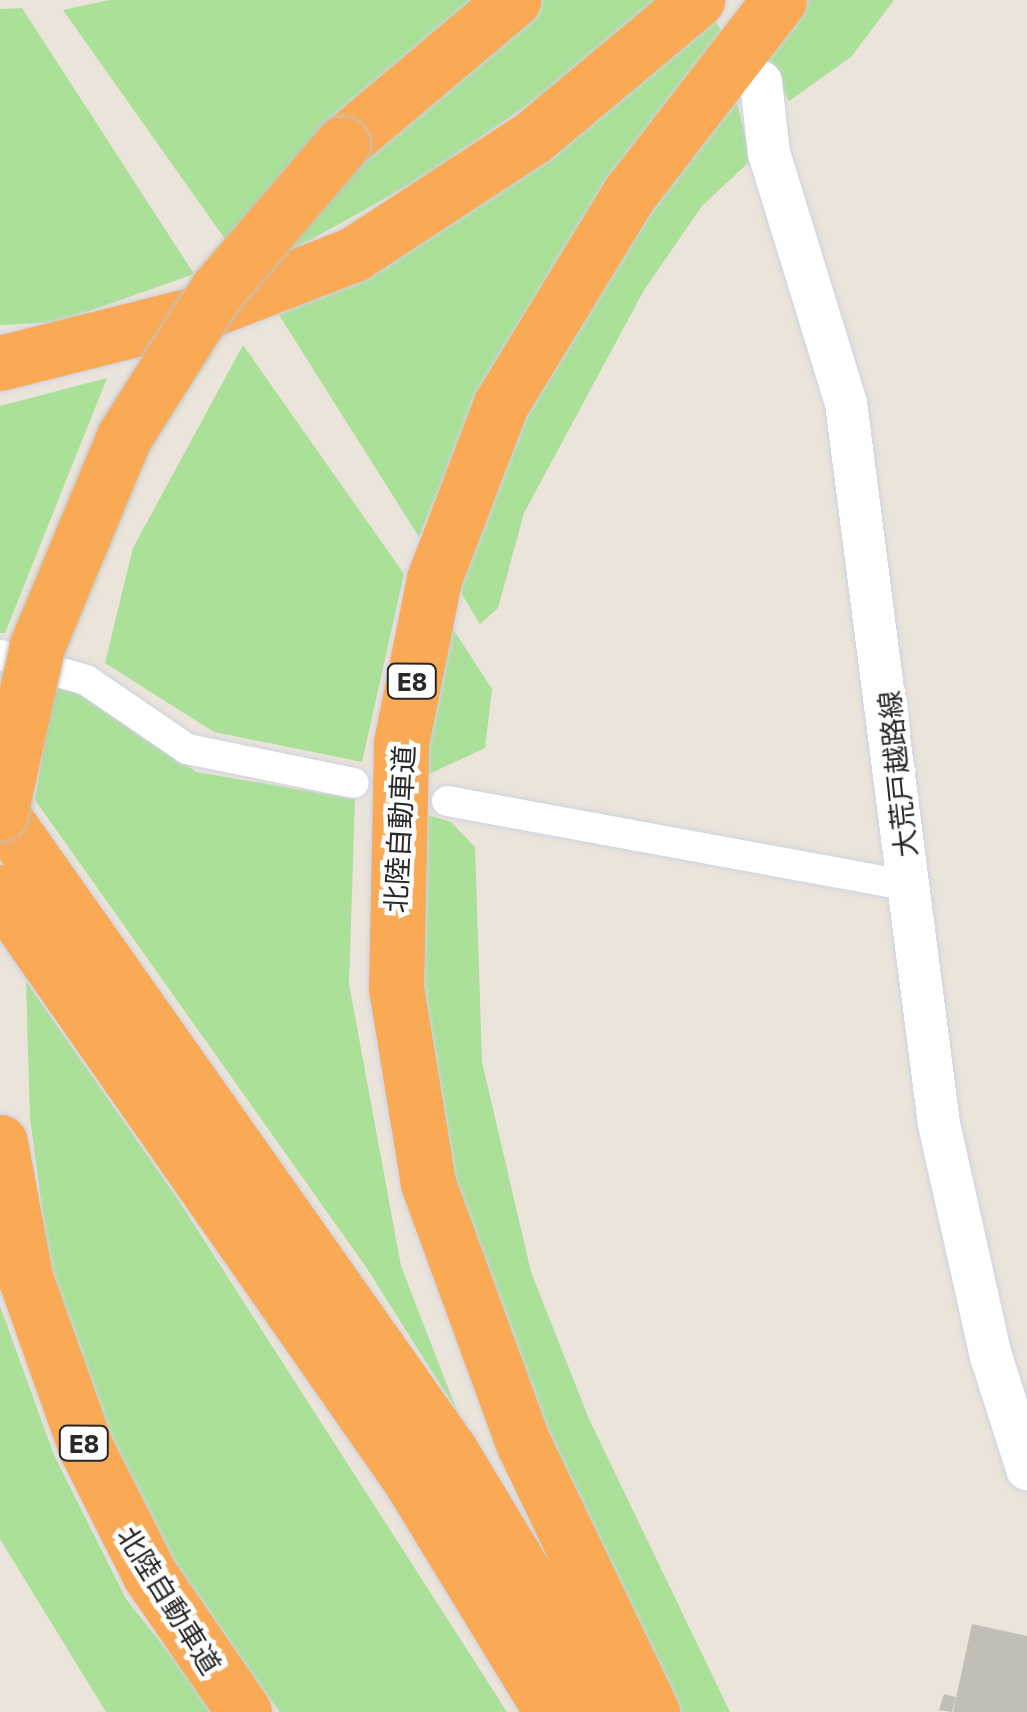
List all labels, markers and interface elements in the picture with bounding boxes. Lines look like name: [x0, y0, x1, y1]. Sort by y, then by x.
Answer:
road number: E8: [384, 661, 440, 701]
street label: 大荒戸越路線: [872, 689, 922, 859]
street label: 北陸自動車道: [378, 744, 420, 914]
road number: E8: [56, 1423, 112, 1463]
street label: 北陸自動車道: [111, 1520, 229, 1680]

